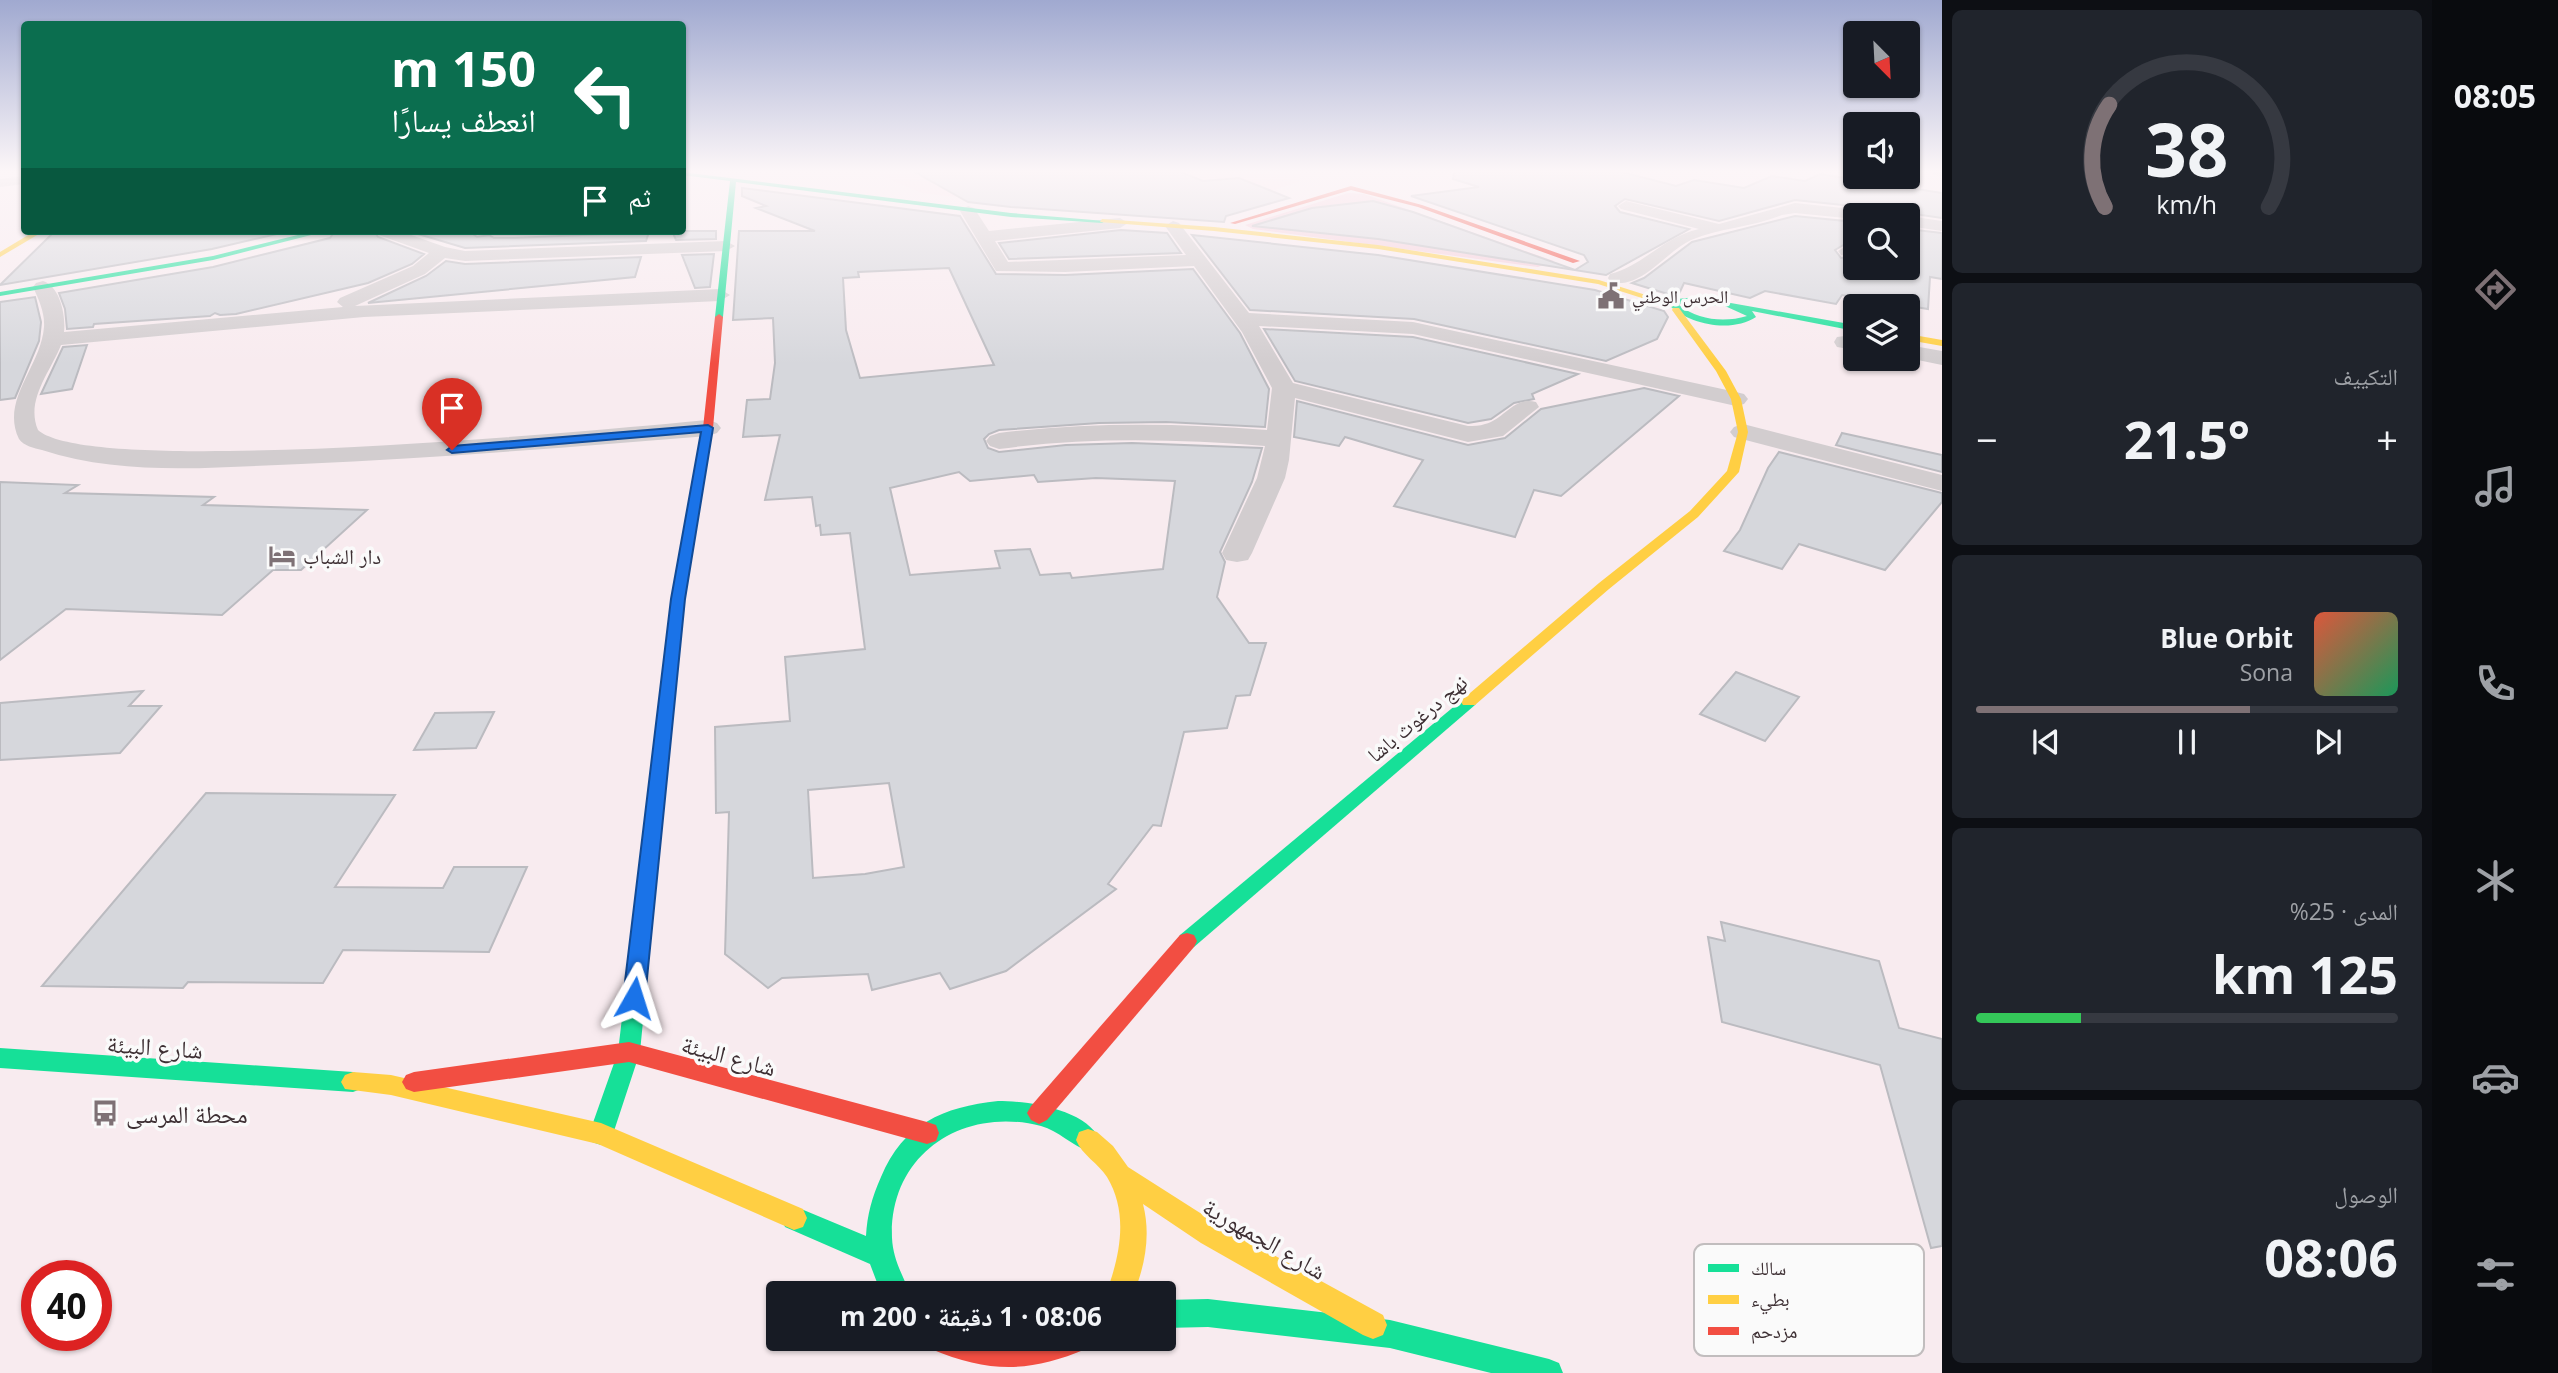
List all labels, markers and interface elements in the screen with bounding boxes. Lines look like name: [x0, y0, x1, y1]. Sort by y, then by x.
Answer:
north arrow: [1843, 21, 1920, 98]
map controls: [1843, 21, 1920, 371]
text: 150 m: [391, 35, 536, 101]
icon: left: [560, 49, 651, 140]
text: 08:05: [2454, 74, 2536, 117]
text: انعطف يسارًا: [391, 98, 536, 141]
text: 38: [2145, 100, 2229, 199]
button: sound: [1843, 112, 1920, 189]
text: ثم: [628, 179, 651, 215]
icon: arrive: [576, 182, 614, 220]
text: km/h: [2157, 187, 2217, 221]
button: search: [1843, 203, 1920, 280]
icon: directions: [2471, 265, 2520, 314]
public building icon: الحرس الوطني: [1596, 281, 1626, 311]
place label: الحرس الوطني: [1632, 284, 1728, 312]
button: layers: [1843, 294, 1920, 371]
text: التكييف: [2333, 360, 2398, 392]
pin: [422, 378, 482, 450]
icon: arrive: [433, 389, 471, 427]
text: 21.5°: [2124, 403, 2250, 474]
text: −: [1976, 413, 1998, 465]
text: +: [2376, 413, 2398, 465]
icon: music: [2471, 462, 2520, 511]
hotel icon: دار الشباب: [267, 541, 297, 571]
place label: دار الشباب: [303, 542, 381, 570]
text: Blue Orbit: [2160, 620, 2293, 656]
text: Sona: [2240, 656, 2293, 688]
icon: phone: [2471, 659, 2520, 708]
street label: نهج درغوث باشا: [1361, 668, 1473, 768]
icon: previous: [2027, 723, 2065, 761]
icon: pause: [2168, 723, 2206, 761]
icon: next: [2309, 723, 2347, 761]
icon: climate: [2471, 856, 2520, 905]
text: المدى · 25%: [2290, 895, 2398, 927]
text: 125 km: [2212, 938, 2398, 1009]
position arrow: [597, 961, 671, 1035]
street label: شارع البيئة: [106, 1026, 204, 1066]
street label: شارع البيئة: [678, 1027, 780, 1083]
icon: car: [2471, 1053, 2520, 1102]
place label: محطة المرسى: [126, 1097, 248, 1130]
bus stop icon: محطة المرسى: [90, 1098, 120, 1128]
text: الوصول: [2334, 1178, 2398, 1210]
street label: شارع الجمهورية: [1197, 1189, 1333, 1287]
text: 08:06: [2264, 1221, 2398, 1292]
legend: [1694, 1244, 1924, 1356]
icon: filters: [2471, 1250, 2520, 1299]
text: سالك: [1751, 1255, 1786, 1281]
speed limit sign: 40: [21, 1260, 112, 1351]
text: بطيء: [1751, 1286, 1790, 1315]
text: 08:06 · 1 دقيقة · 200 m: [840, 1298, 1102, 1334]
text: مزدحم: [1751, 1318, 1797, 1344]

